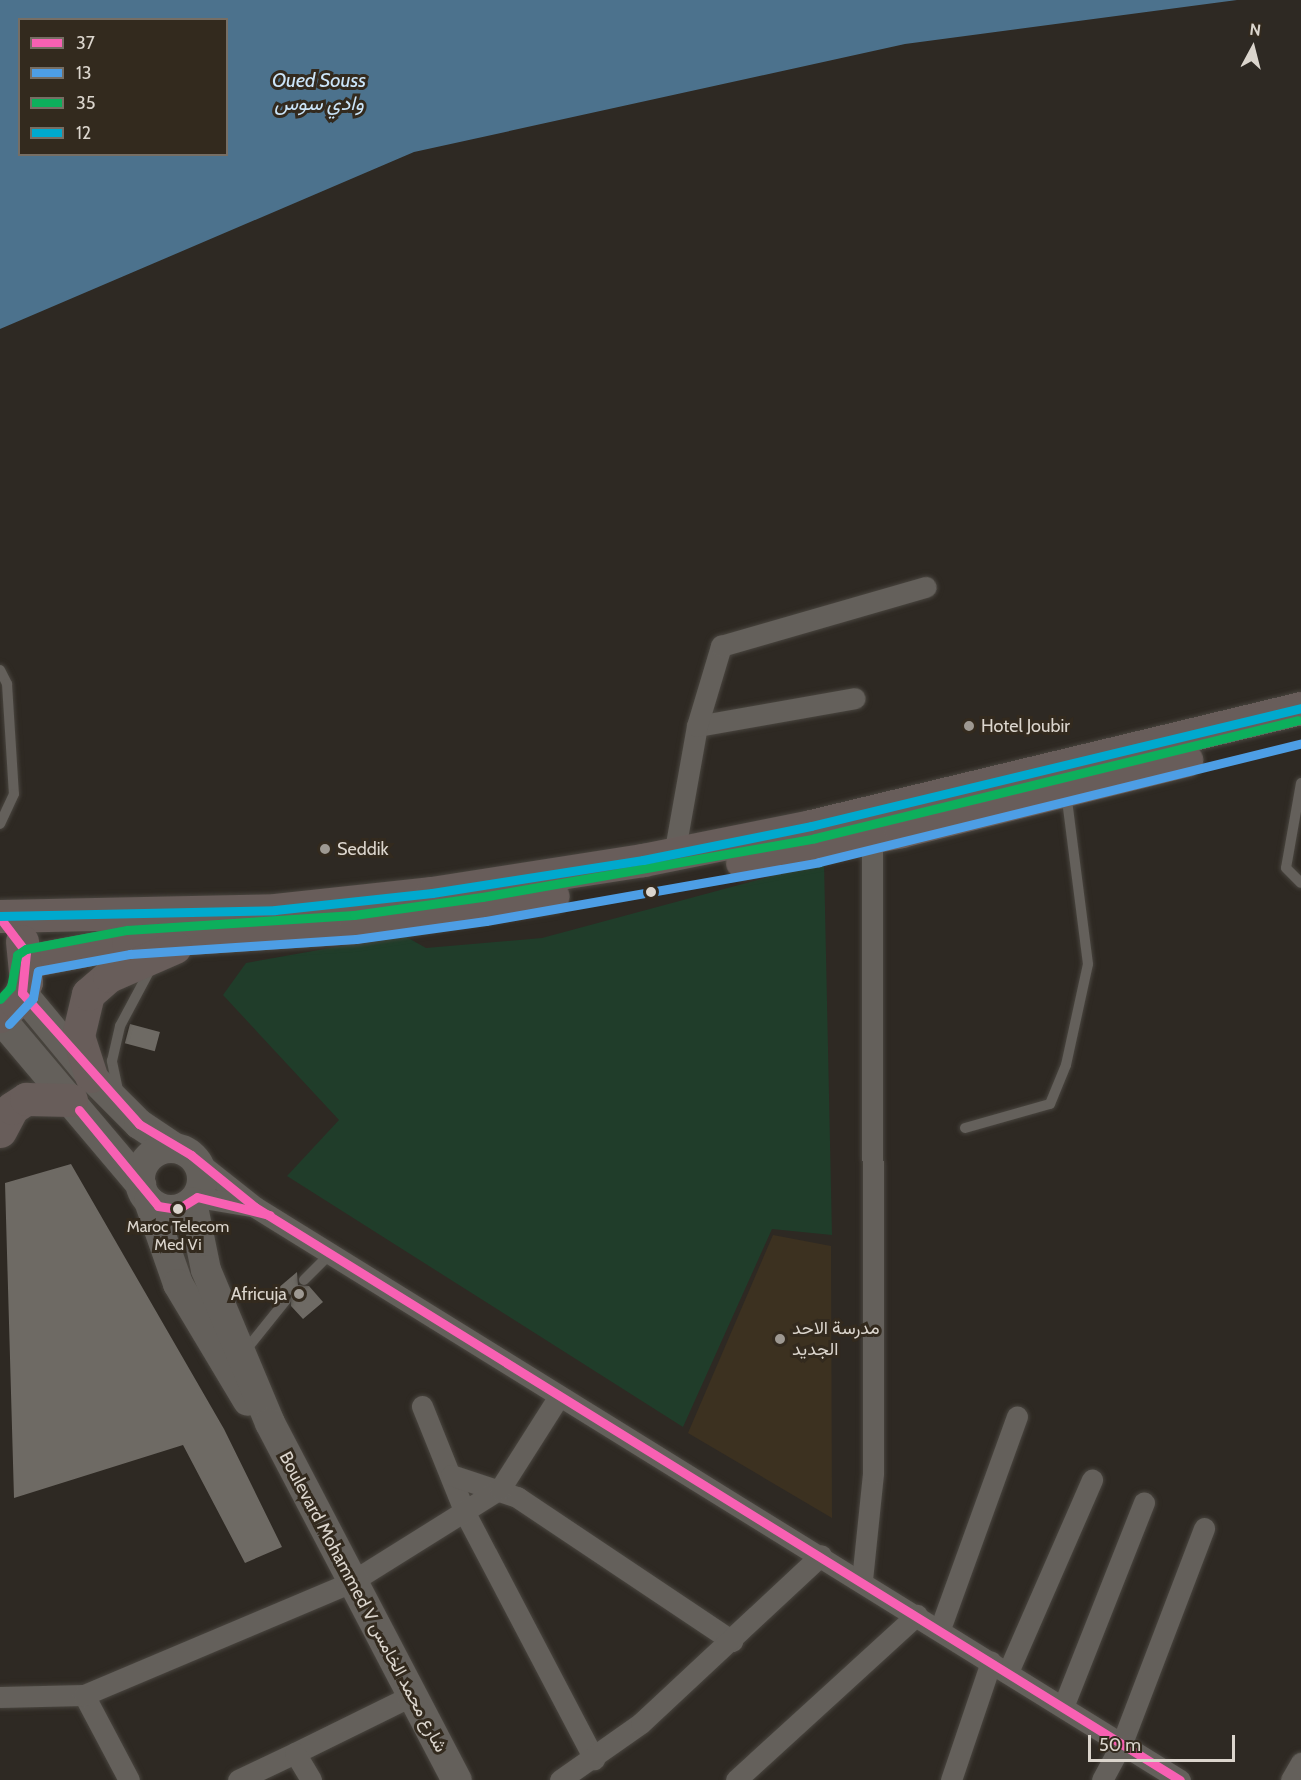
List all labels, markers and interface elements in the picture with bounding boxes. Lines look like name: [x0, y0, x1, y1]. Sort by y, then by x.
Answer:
legend: [18, 18, 228, 156]
north arrow: [1223, 18, 1283, 78]
text: N: [1248, 20, 1262, 40]
text: 37: [76, 32, 95, 54]
text: 13: [76, 62, 92, 84]
water label: Oued Souss وادي سوس: [272, 69, 366, 116]
text: 35: [76, 92, 95, 114]
text: 12: [76, 122, 91, 144]
place label: Hotel Joubir: [981, 715, 1070, 737]
marker: Hotel Joubir: [962, 719, 976, 733]
place label: Seddik: [337, 838, 389, 860]
marker: Seddik: [318, 842, 332, 856]
unlabelled marker: [645, 886, 657, 898]
marker: Maroc Telecom Med Vi: [172, 1203, 184, 1215]
place label: Maroc Telecom Med Vi: [127, 1217, 229, 1255]
place label: Africuja: [231, 1283, 287, 1305]
marker: Africuja: [292, 1287, 306, 1301]
place label: مدرسة الاحد الجديد: [792, 1318, 880, 1360]
marker: مدرسة الاحد الجديد: [773, 1332, 787, 1346]
street label: Boulevard Mohammed V شارع محمد الخامس: [274, 1448, 452, 1756]
scale bar: [1091, 1723, 1238, 1761]
text: 50 m: [1099, 1734, 1141, 1756]

